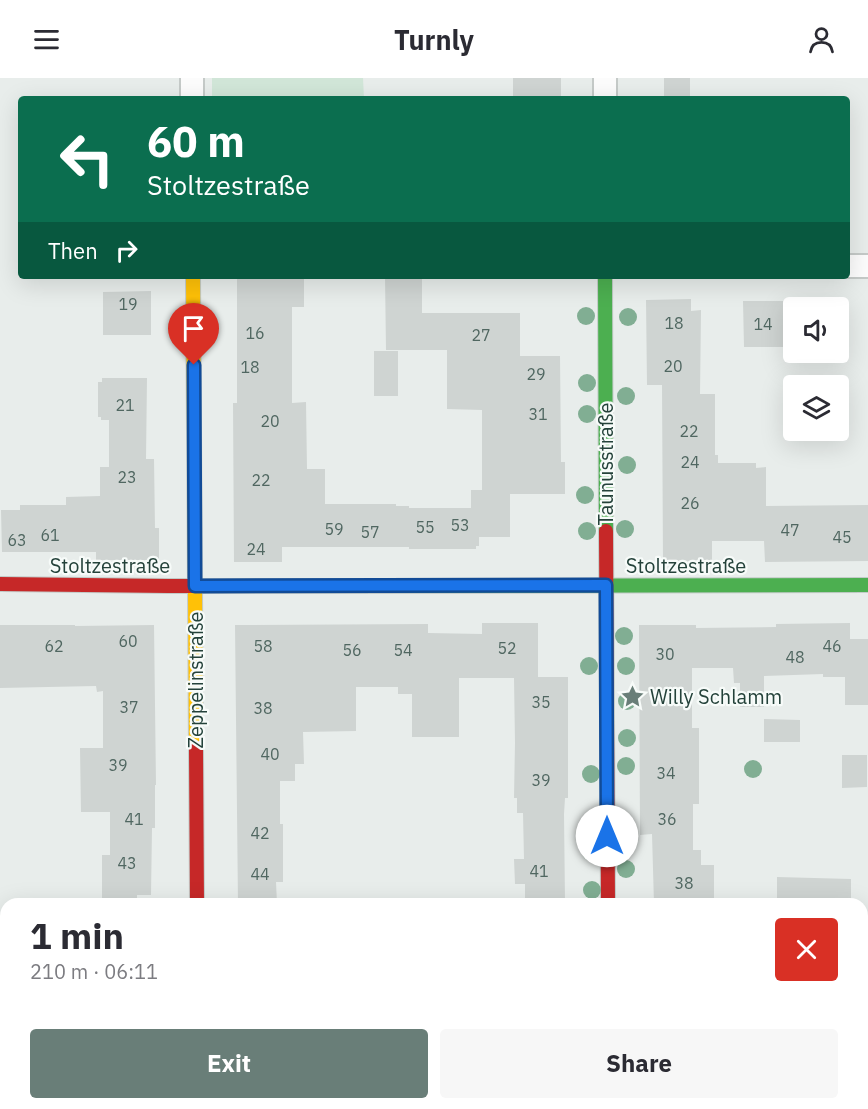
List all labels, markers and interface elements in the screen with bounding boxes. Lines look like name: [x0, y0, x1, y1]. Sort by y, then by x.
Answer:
text: Turnly: [394, 22, 474, 57]
icon: menu: [30, 23, 63, 56]
icon: person: [805, 23, 838, 56]
text: 60 m: [147, 114, 245, 169]
icon: left: [48, 120, 126, 198]
text: Stoltzestraße: [147, 167, 310, 202]
icon: right: [110, 234, 143, 267]
text: Then: [48, 236, 98, 265]
house number: 19: [118, 294, 138, 314]
map controls: [783, 297, 849, 441]
button: sound: [783, 297, 849, 363]
pin: [168, 303, 219, 365]
icon: arrive: [177, 312, 210, 345]
house number: 18: [664, 313, 684, 333]
house number: 14: [753, 314, 773, 334]
house number: 16: [245, 323, 265, 343]
house number: 27: [471, 325, 491, 345]
house number: 20: [663, 356, 683, 376]
house number: 18: [240, 357, 260, 377]
house number: 29: [526, 364, 546, 384]
button: layers: [783, 375, 849, 441]
house number: 21: [115, 395, 135, 415]
street label: Taunusstraße: [592, 403, 619, 525]
house number: 31: [528, 404, 548, 424]
house number: 20: [260, 411, 280, 431]
house number: 22: [679, 421, 699, 441]
house number: 24: [680, 452, 700, 472]
house number: 23: [117, 467, 137, 487]
house number: 22: [251, 470, 271, 490]
house number: 26: [680, 493, 700, 513]
house number: 53: [450, 515, 470, 535]
house number: 55: [415, 517, 435, 537]
house number: 59: [324, 519, 344, 539]
house number: 47: [780, 520, 800, 540]
house number: 57: [360, 522, 380, 542]
house number: 61: [40, 525, 60, 545]
house number: 45: [832, 527, 852, 547]
house number: 63: [7, 530, 27, 550]
house number: 24: [246, 539, 266, 559]
street label: Stoltzestraße: [50, 552, 170, 579]
street label: Stoltzestraße: [626, 552, 746, 579]
street label: Zeppelinstraße: [182, 612, 209, 748]
house number: 60: [118, 631, 138, 651]
house number: 62: [44, 636, 64, 656]
house number: 58: [253, 636, 273, 656]
house number: 46: [822, 636, 842, 656]
house number: 52: [497, 638, 517, 658]
house number: 56: [342, 640, 362, 660]
house number: 54: [393, 640, 413, 660]
house number: 30: [655, 644, 675, 664]
house number: 48: [785, 647, 805, 667]
place label: Willy Schlamm: [650, 683, 782, 710]
place icon: Willy Schlamm: [619, 684, 645, 710]
house number: 35: [531, 692, 551, 712]
house number: 37: [119, 697, 139, 717]
house number: 38: [253, 698, 273, 718]
house number: 40: [260, 744, 280, 764]
house number: 39: [108, 755, 128, 775]
house number: 34: [656, 763, 676, 783]
house number: 39: [531, 770, 551, 790]
position arrow: [575, 804, 639, 868]
house number: 41: [124, 809, 144, 829]
house number: 36: [657, 809, 677, 829]
house number: 42: [250, 823, 270, 843]
house number: 43: [117, 853, 137, 873]
house number: 41: [529, 861, 549, 881]
house number: 44: [250, 864, 270, 884]
house number: 38: [674, 873, 694, 893]
text: 1 min: [30, 912, 124, 959]
button: close: [775, 918, 838, 981]
text: 210 m · 06:11: [30, 958, 158, 985]
button: Exit: [30, 1029, 428, 1098]
button: Share: [440, 1029, 838, 1098]

